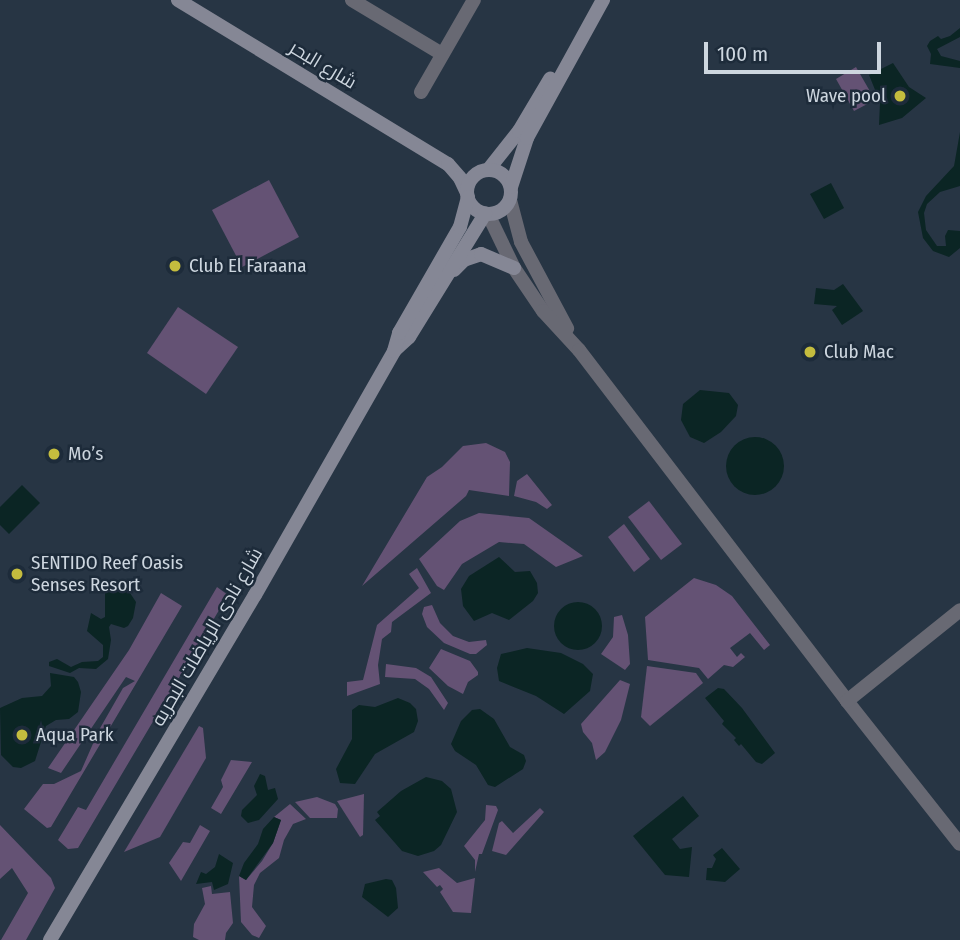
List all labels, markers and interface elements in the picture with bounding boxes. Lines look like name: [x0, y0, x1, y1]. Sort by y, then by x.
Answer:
scale bar: [708, 28, 885, 72]
street label: شارع البحر: [285, 36, 361, 94]
text: 100 m: [717, 41, 768, 67]
place label: Wave pool: [806, 85, 886, 107]
marker: Wave pool: [892, 88, 908, 104]
place label: Club El Faraana: [189, 255, 307, 277]
marker: Club El Faraana: [167, 258, 183, 274]
place label: Club Mac: [824, 341, 894, 363]
marker: Club Mac: [802, 344, 818, 360]
place label: Mo’s: [68, 443, 103, 465]
marker: Mo’s: [46, 446, 62, 462]
street label: شارع نادى الرياضات البحريه: [147, 544, 267, 730]
place label: SENTIDO Reef Oasis Senses Resort: [31, 552, 183, 596]
marker: SENTIDO Reef Oasis Senses Resort: [9, 566, 25, 582]
place label: Aqua Park: [36, 724, 114, 746]
marker: Aqua Park: [14, 727, 30, 743]

